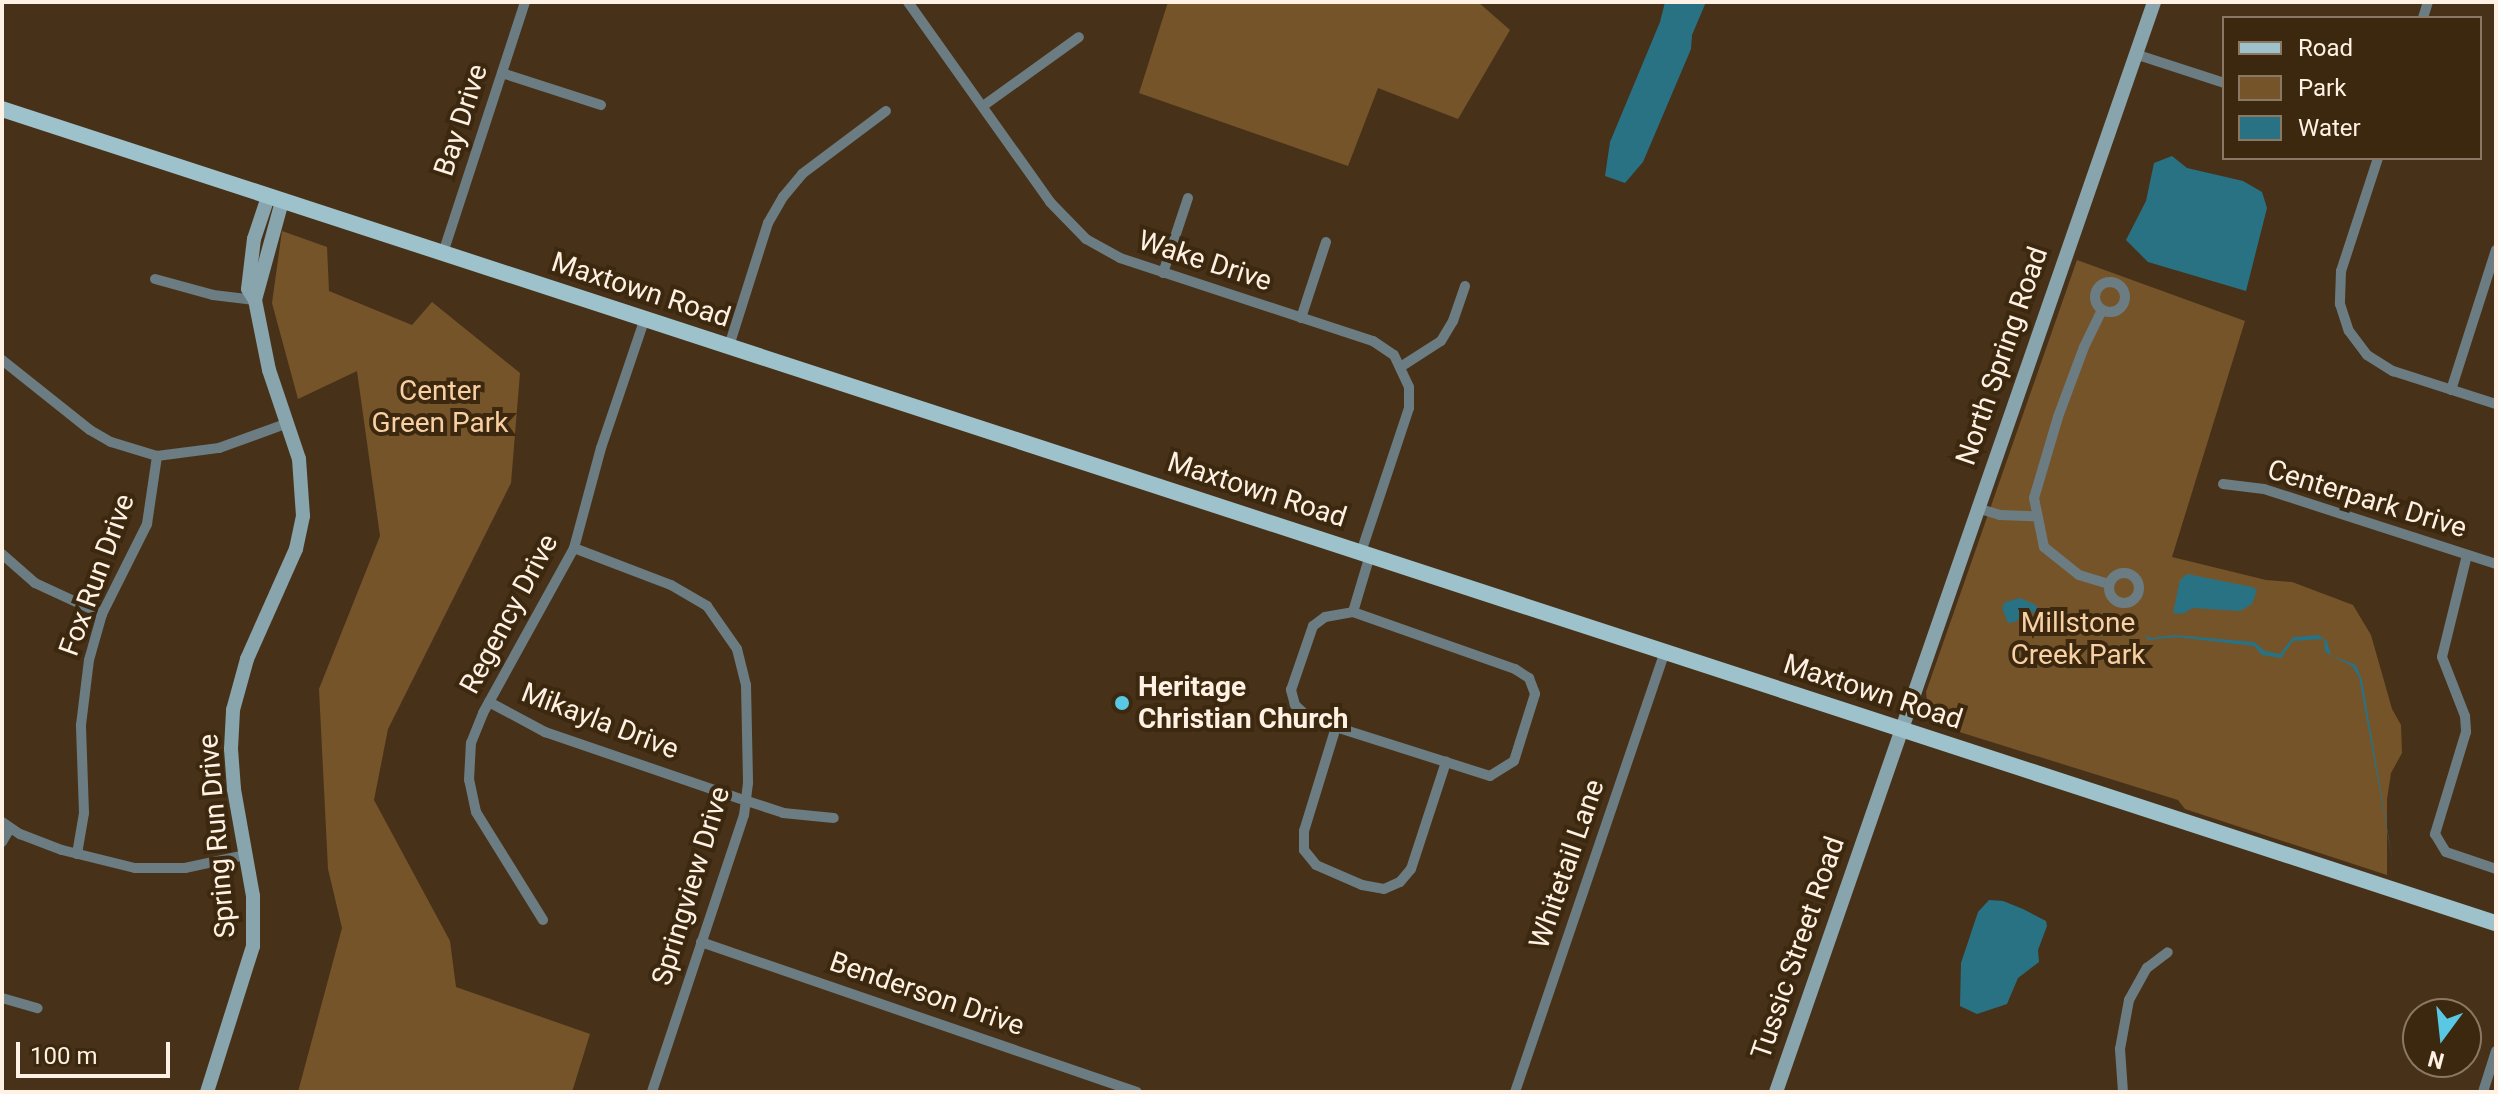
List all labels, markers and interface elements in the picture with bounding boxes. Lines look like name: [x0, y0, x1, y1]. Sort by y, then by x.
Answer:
legend: [2222, 16, 2482, 160]
text: Road: [2298, 34, 2353, 62]
street label: Bay Drive: [427, 60, 495, 180]
text: Park: [2298, 74, 2346, 102]
text: Water: [2298, 114, 2361, 142]
street label: Wake Drive: [1134, 224, 1276, 298]
street label: North Spring Road: [1949, 242, 2055, 470]
street label: Maxtown Road: [547, 245, 735, 335]
park label: Center Green Park: [372, 374, 508, 440]
street label: Maxtown Road: [1163, 445, 1351, 535]
street label: Centerpark Drive: [2263, 453, 2471, 545]
street label: Fox Run Drive: [52, 490, 142, 660]
street label: Regency Drive: [453, 528, 565, 700]
park label: Millstone Creek Park: [2011, 606, 2145, 672]
street label: Maxtown Road: [1779, 647, 1967, 737]
place label: Heritage Christian Church: [1138, 670, 1349, 736]
street label: Mikayla Drive: [517, 676, 683, 766]
marker: Heritage Christian Church: [1113, 694, 1131, 712]
street label: Spring Run Drive: [191, 733, 243, 939]
street label: Whitetail Lane: [1522, 775, 1612, 953]
street label: Springview Drive: [645, 783, 737, 989]
street label: Tussic Street Road: [1744, 832, 1852, 1064]
street label: Benderson Drive: [825, 945, 1029, 1043]
north arrow: [2402, 998, 2482, 1078]
scale bar: [20, 1026, 174, 1076]
text: 100 m: [30, 1042, 97, 1070]
text: N: [2425, 1046, 2447, 1074]

